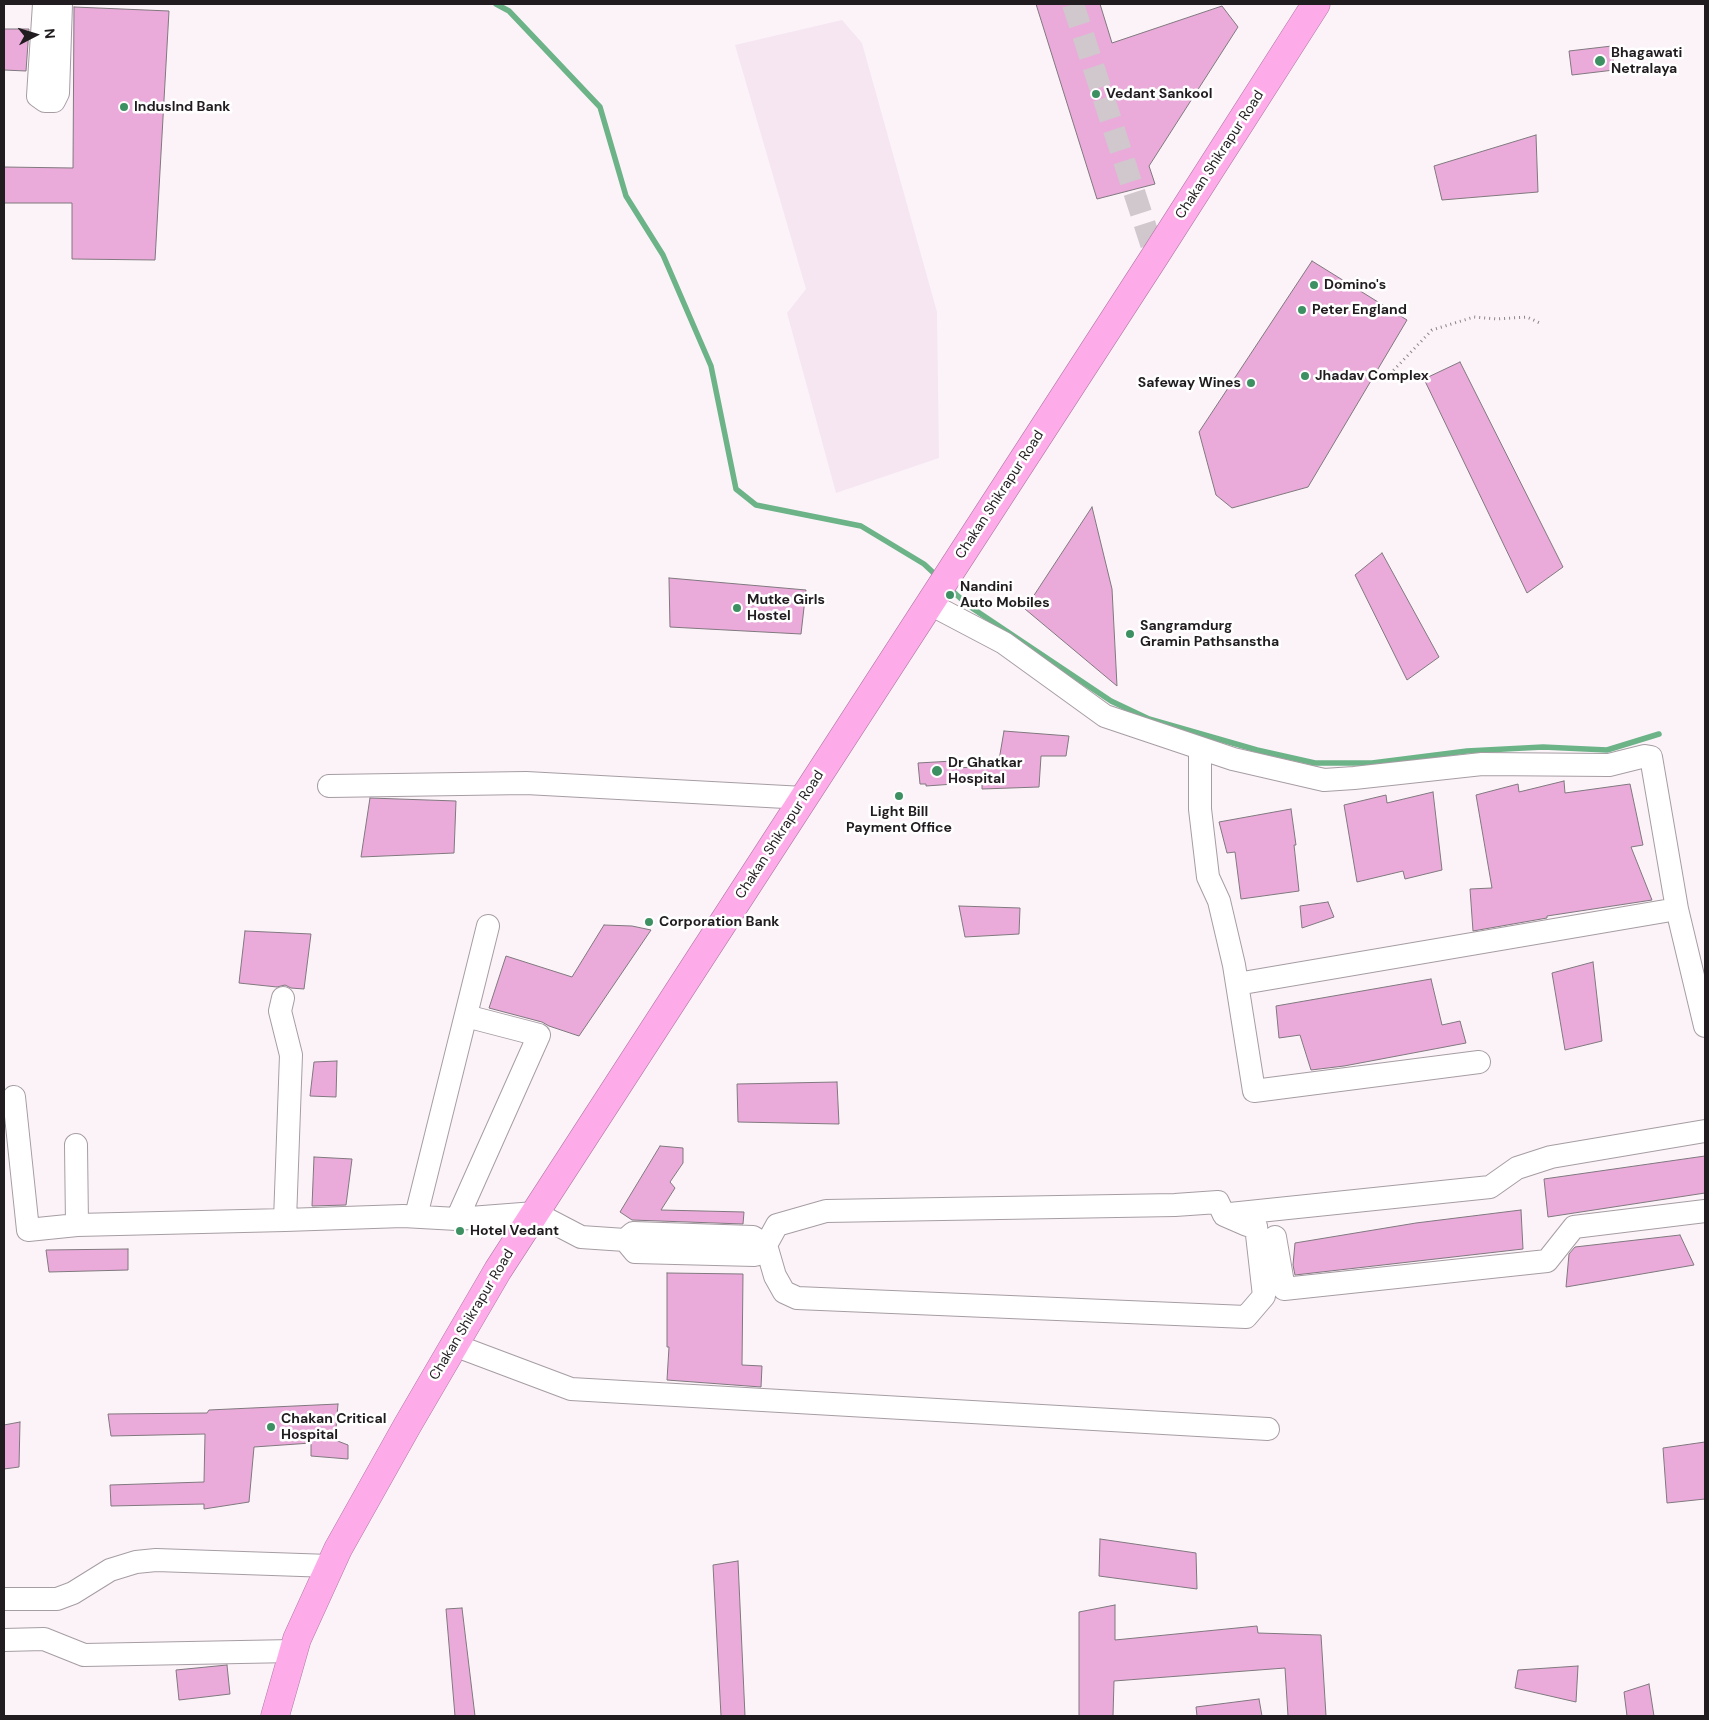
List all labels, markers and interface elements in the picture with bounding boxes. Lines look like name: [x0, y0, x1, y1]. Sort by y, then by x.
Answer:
north arrow: [10, 10, 60, 60]
text: N: [41, 28, 59, 40]
place label: Bhagawati Netralaya: [1611, 45, 1682, 78]
marker: Bhagawati Netralaya: [1593, 54, 1607, 68]
place label: Vedant Sankool: [1106, 86, 1212, 102]
marker: Vedant Sankool: [1090, 88, 1102, 100]
street label: Chakan Shikrapur Road: [1172, 88, 1268, 222]
place label: Induslnd Bank: [134, 99, 230, 115]
marker: Induslnd Bank: [118, 101, 130, 113]
place label: Domino's: [1324, 277, 1386, 293]
marker: Domino's: [1308, 279, 1320, 291]
place label: Peter England: [1312, 302, 1407, 318]
marker: Peter England: [1296, 304, 1308, 316]
place label: Jhadav Complex: [1315, 368, 1429, 384]
marker: Jhadav Complex: [1299, 370, 1311, 382]
place label: Safeway Wines: [1138, 375, 1241, 391]
marker: Safeway Wines: [1245, 377, 1257, 389]
street label: Chakan Shikrapur Road: [952, 428, 1048, 562]
place label: Nandini Auto Mobiles: [960, 579, 1050, 612]
marker: Nandini Auto Mobiles: [944, 589, 956, 601]
place label: Mutke Girls Hostel: [747, 592, 825, 624]
marker: Mutke Girls Hostel: [731, 602, 743, 614]
place label: Sangramdurg Gramin Pathsanstha: [1140, 618, 1279, 650]
marker: Sangramdurg Gramin Pathsanstha: [1124, 628, 1136, 640]
place label: Dr Ghatkar Hospital: [948, 755, 1022, 788]
marker: Dr Ghatkar Hospital: [930, 764, 944, 778]
street label: Chakan Shikrapur Road: [732, 768, 828, 902]
marker: Light Bill Payment Office: [893, 790, 905, 802]
place label: Light Bill Payment Office: [846, 804, 952, 836]
place label: Corporation Bank: [659, 914, 779, 930]
marker: Corporation Bank: [643, 916, 655, 928]
place label: Hotel Vedant: [470, 1223, 559, 1239]
marker: Hotel Vedant: [454, 1225, 466, 1237]
street label: Chakan Shikrapur Road: [426, 1246, 518, 1384]
place label: Chakan Critical Hospital: [281, 1411, 386, 1444]
marker: Chakan Critical Hospital: [265, 1421, 277, 1433]

